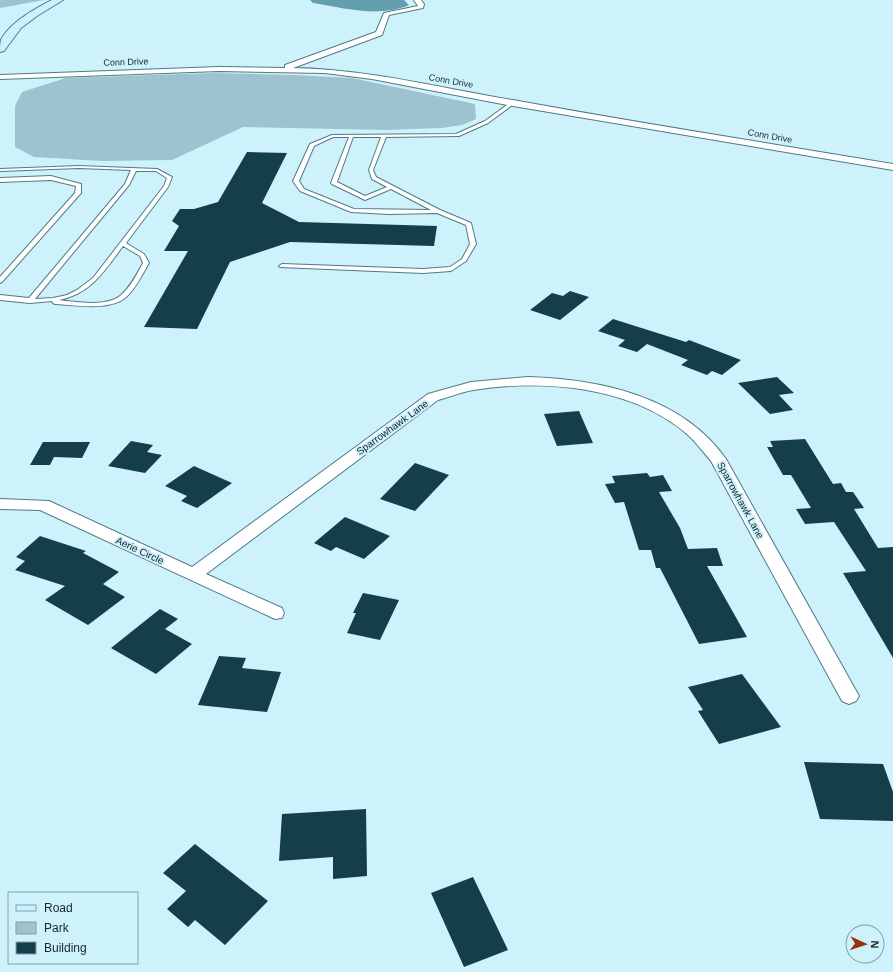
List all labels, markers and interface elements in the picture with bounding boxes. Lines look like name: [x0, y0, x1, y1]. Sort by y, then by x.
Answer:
street label: Conn Drive: [103, 56, 149, 68]
street label: Conn Drive: [428, 72, 474, 90]
street label: Conn Drive: [747, 127, 793, 145]
street label: Sparrowhawk Lane: [354, 398, 431, 457]
street label: Sparrowhawk Lane: [715, 460, 766, 541]
street label: Aerie Circle: [114, 535, 166, 567]
legend: [8, 892, 138, 964]
text: Road: [44, 901, 73, 915]
text: Park: [44, 921, 70, 935]
north arrow: [845, 924, 885, 964]
text: N: [869, 940, 881, 949]
text: Building: [44, 941, 87, 955]

